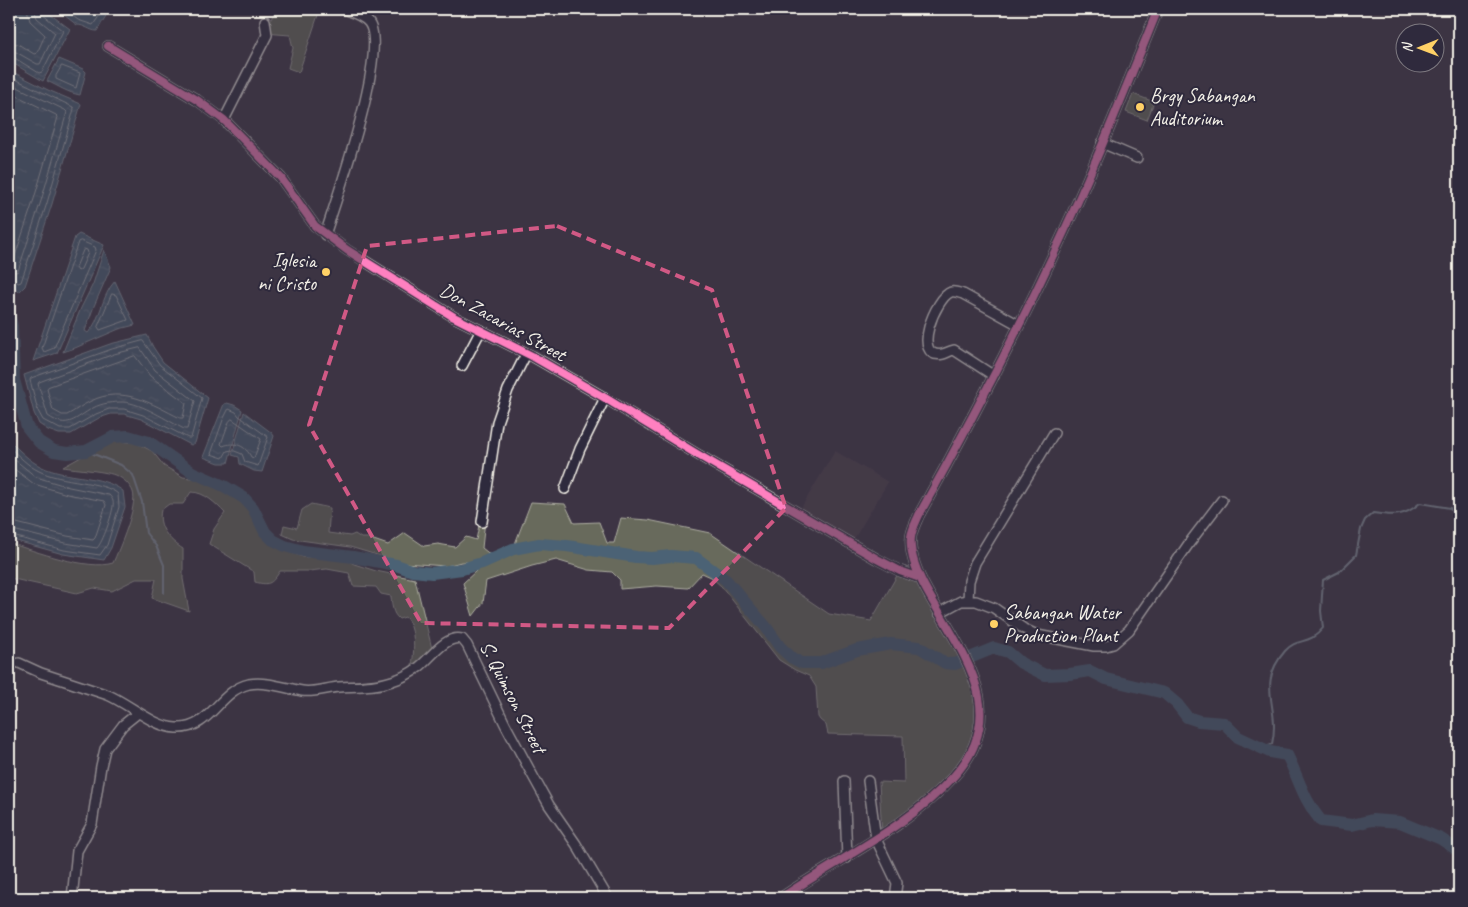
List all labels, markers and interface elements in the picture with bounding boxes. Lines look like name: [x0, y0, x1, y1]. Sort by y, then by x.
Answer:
north arrow: [1396, 22, 1446, 72]
text: N: [1399, 41, 1416, 53]
place label: Brgy Sabangan Auditorium: [1150, 83, 1256, 131]
marker: Brgy Sabangan Auditorium: [1134, 101, 1146, 113]
place label: Iglesia ni Cristo: [258, 248, 318, 296]
marker: Iglesia ni Cristo: [320, 266, 332, 278]
street label: Don Zacarias Street: [436, 277, 572, 368]
place label: Sabangan Water Production Plant: [1004, 600, 1122, 648]
marker: Sabangan Water Production Plant: [988, 618, 1000, 630]
street label: S. Quimson Street: [474, 637, 553, 760]

